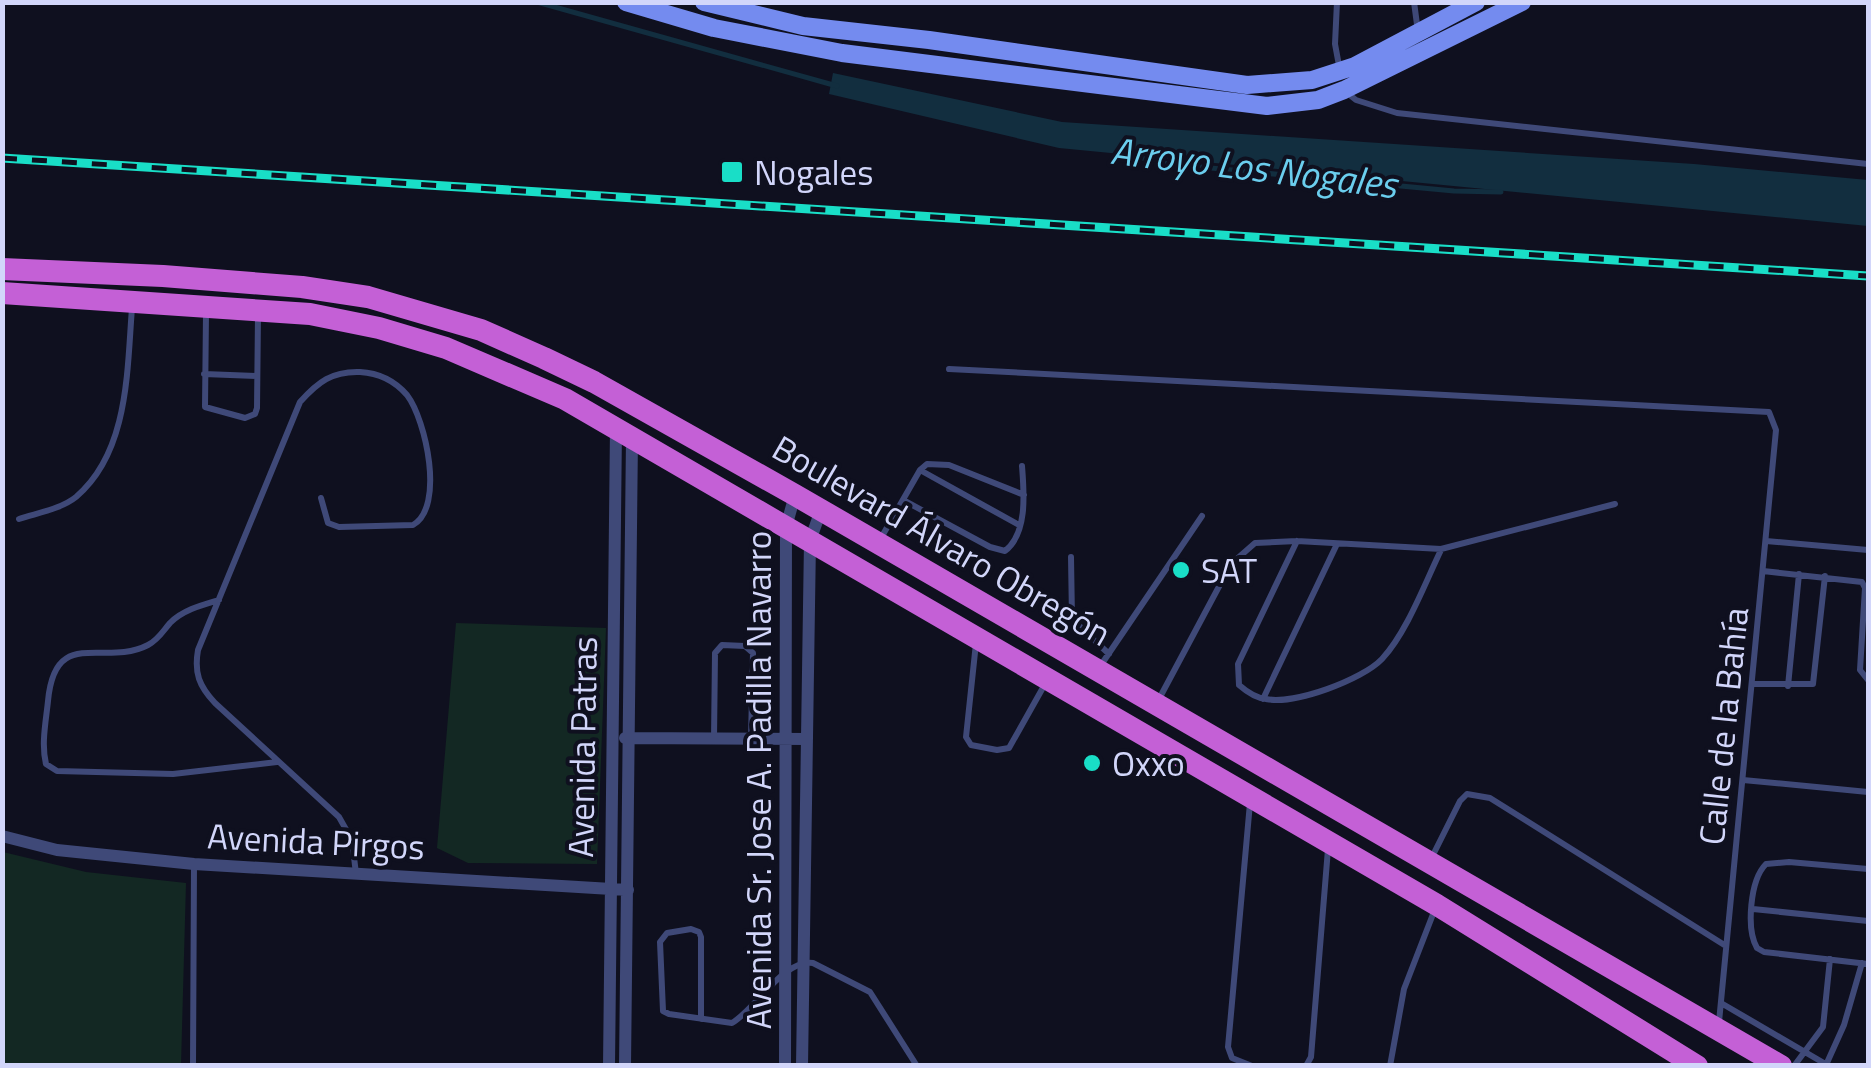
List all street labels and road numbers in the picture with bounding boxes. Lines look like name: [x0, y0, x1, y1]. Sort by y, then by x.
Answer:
street label: Boulevard Álvaro Obregón: [763, 421, 1121, 659]
street label: Avenida Sr. Jose A. Padilla Navarro: [731, 531, 785, 1029]
street label: Calle de la Bahía: [1684, 605, 1762, 847]
street label: Avenida Patras: [553, 636, 611, 858]
street label: Avenida Pirgos: [206, 808, 426, 874]

